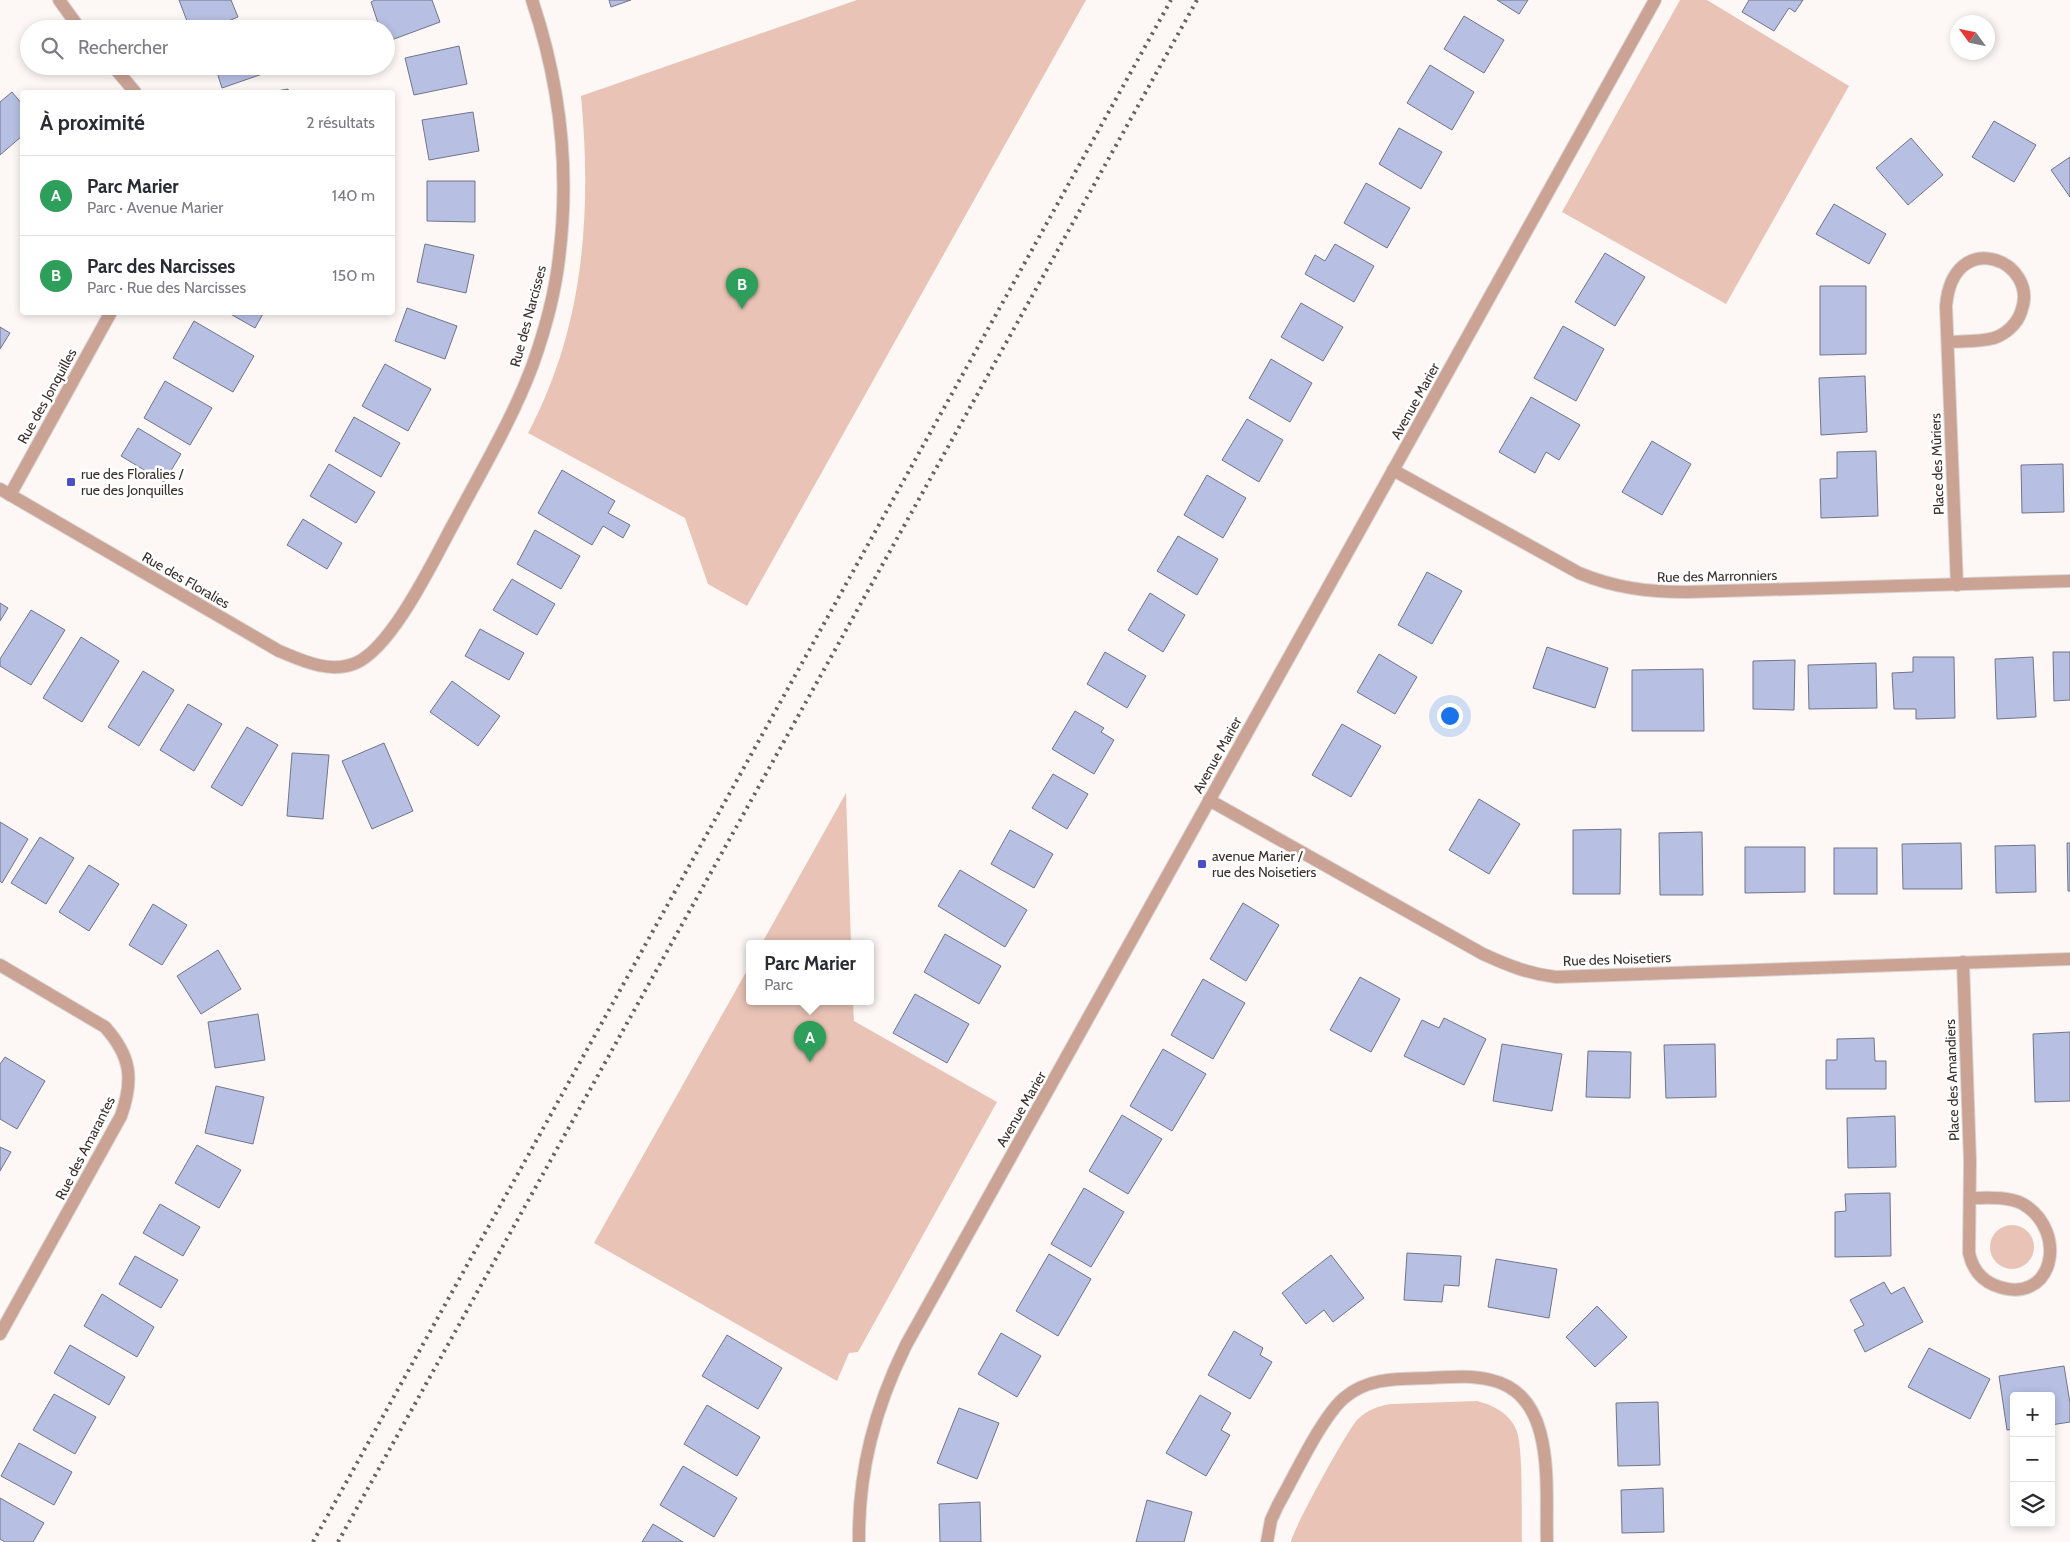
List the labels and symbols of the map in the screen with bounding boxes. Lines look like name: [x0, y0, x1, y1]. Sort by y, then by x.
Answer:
north arrow: [1950, 15, 1995, 60]
street label: Rue des Narcisses: [506, 263, 550, 369]
pin: B: [726, 268, 758, 309]
street label: Rue des Jonquilles: [13, 345, 81, 447]
street label: Avenue Marier: [1387, 359, 1444, 442]
street label: Place des Mûriers: [1926, 413, 1948, 515]
place label: rue des Floralies / rue des Jonquilles: [81, 465, 184, 499]
marker: rue des Floralies / rue des Jonquilles: [65, 476, 77, 488]
street label: Rue des Floralies: [139, 548, 233, 612]
street label: Rue des Marronniers: [1657, 566, 1777, 586]
your location: [1437, 703, 1463, 729]
street label: Avenue Marier: [1189, 713, 1246, 796]
place label: avenue Marier / rue des Noisetiers: [1212, 847, 1317, 881]
marker: avenue Marier / rue des Noisetiers: [1196, 858, 1208, 870]
street label: Rue des Noisetiers: [1563, 948, 1672, 970]
street label: Place des Amandiers: [1941, 1019, 1963, 1141]
pin: A: [794, 1021, 826, 1062]
street label: Avenue Marier: [992, 1067, 1050, 1150]
street label: Rue des Amarantes: [51, 1093, 119, 1203]

